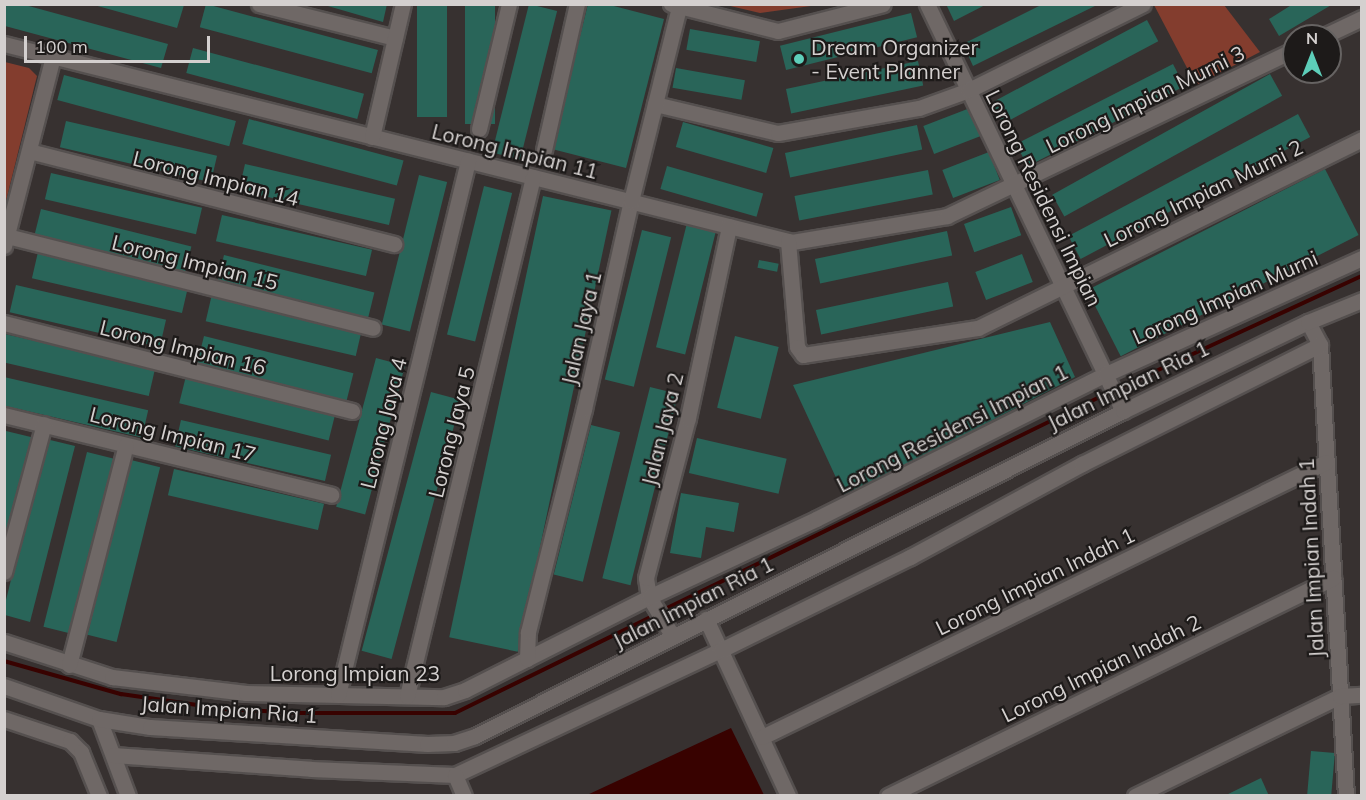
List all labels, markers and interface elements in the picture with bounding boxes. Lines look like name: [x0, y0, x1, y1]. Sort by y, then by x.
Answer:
scale bar: [27, 24, 213, 62]
north arrow: [1282, 24, 1342, 84]
text: N: [1306, 28, 1318, 48]
place label: Dream Organizer - Event Planner: [811, 34, 978, 84]
text: 100 m: [35, 35, 88, 58]
street label: Lorong Impian Murni 3: [1041, 40, 1249, 158]
marker: Dream Organizer - Event Planner: [792, 52, 806, 66]
street label: Lorong Residensi Impian: [981, 86, 1107, 310]
street label: Lorong Impian 11: [429, 118, 601, 184]
street label: Lorong Impian Murni 2: [1099, 134, 1307, 252]
street label: Lorong Impian 14: [130, 145, 302, 211]
street label: Lorong Impian 15: [109, 229, 281, 295]
street label: Lorong Impian Murni: [1128, 245, 1322, 349]
street label: Jalan Jaya 1: [556, 269, 606, 387]
street label: Lorong Impian 16: [97, 314, 269, 380]
street label: Jalan Impian Ria 1: [1043, 335, 1213, 435]
street label: Lorong Jaya 4: [355, 355, 411, 491]
street label: Lorong Residensi Impian 1: [832, 359, 1072, 497]
street label: Lorong Jaya 5: [423, 364, 479, 500]
street label: Jalan Jaya 2: [636, 370, 688, 488]
street label: Lorong Impian 17: [87, 401, 259, 467]
street label: Jalan Impian Indah 1: [1293, 457, 1329, 659]
street label: Lorong Impian Indah 1: [931, 522, 1139, 640]
street label: Jalan Impian Ria 1: [608, 551, 778, 653]
street label: Lorong Impian Indah 2: [997, 609, 1205, 727]
street label: Lorong Impian 23: [270, 660, 440, 686]
street label: Jalan Impian Ria 1: [140, 690, 318, 728]

